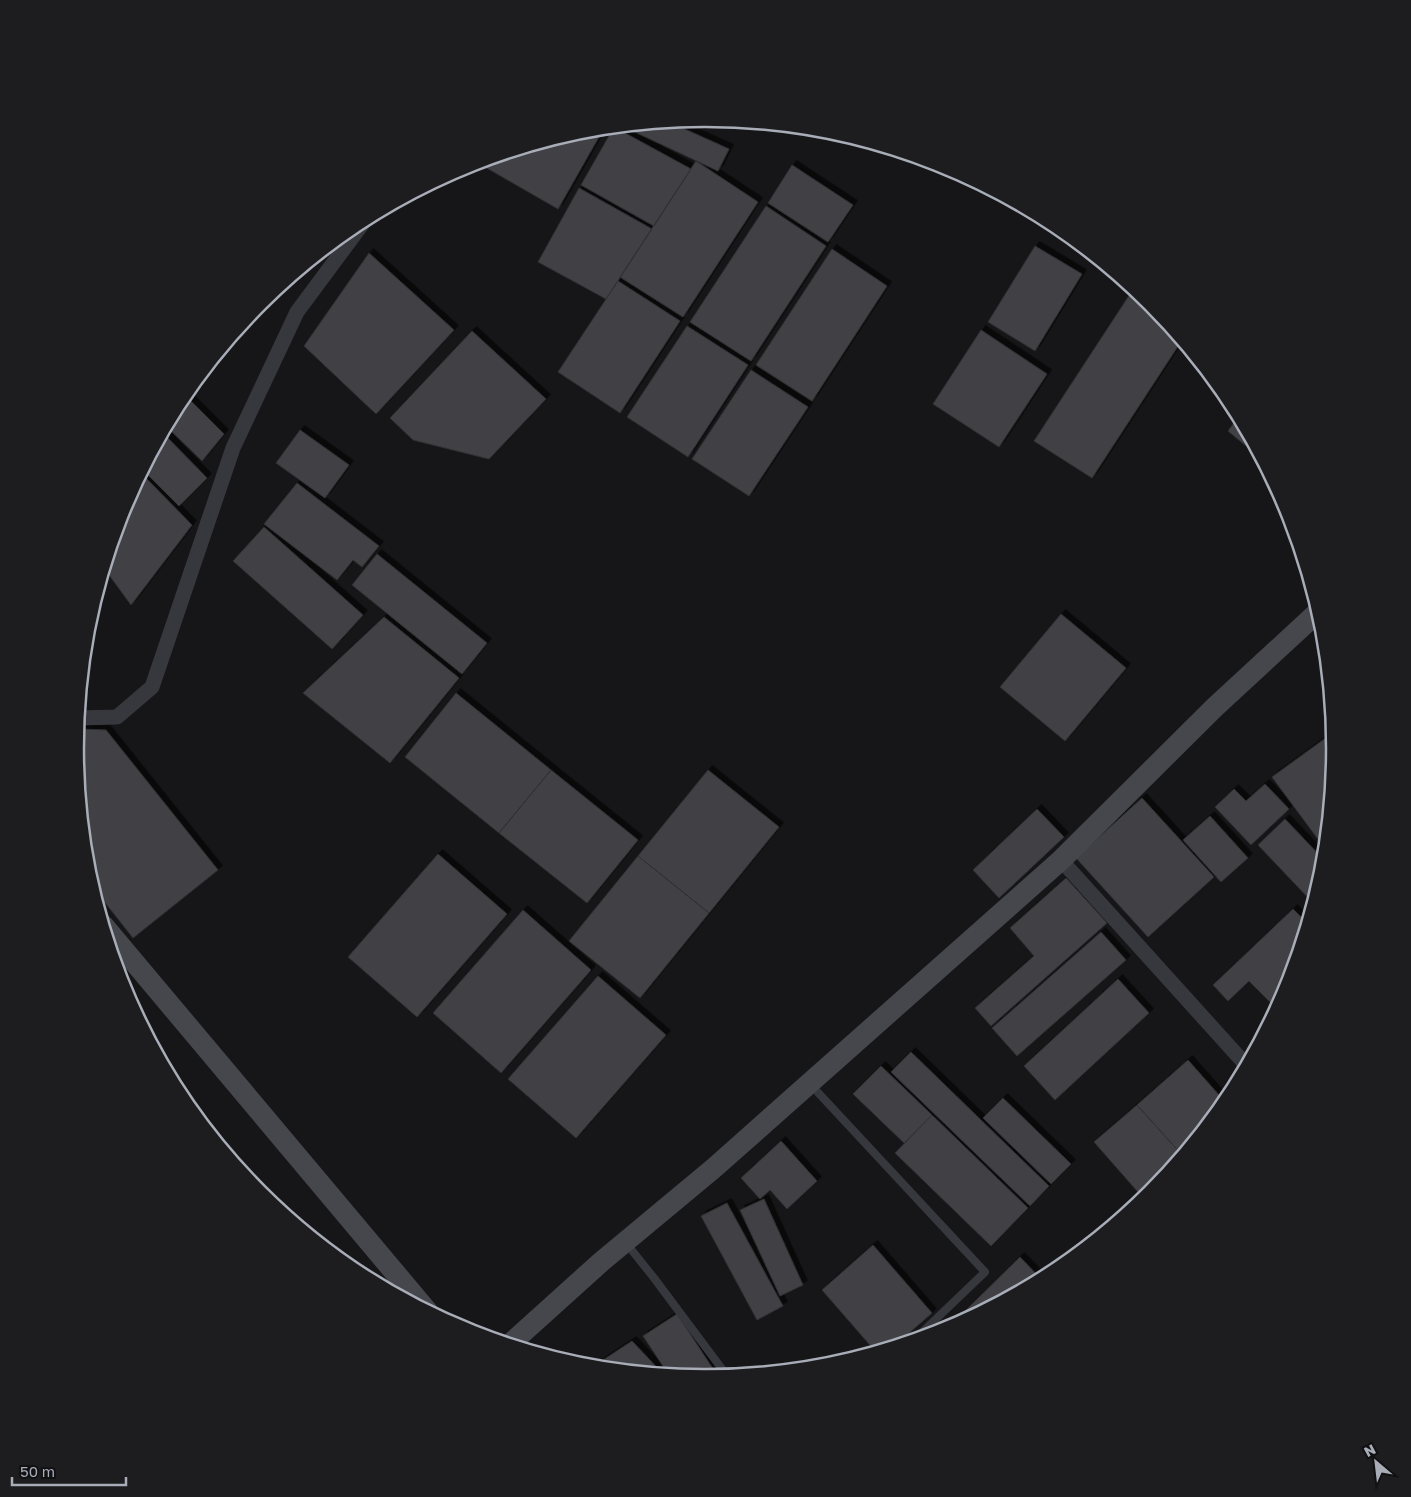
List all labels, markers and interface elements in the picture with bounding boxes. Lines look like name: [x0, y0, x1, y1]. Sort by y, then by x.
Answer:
north arrow: [1351, 1437, 1401, 1487]
text: N: [1361, 1440, 1378, 1460]
scale bar: [12, 1454, 126, 1486]
text: 50 m: [20, 1462, 55, 1480]

